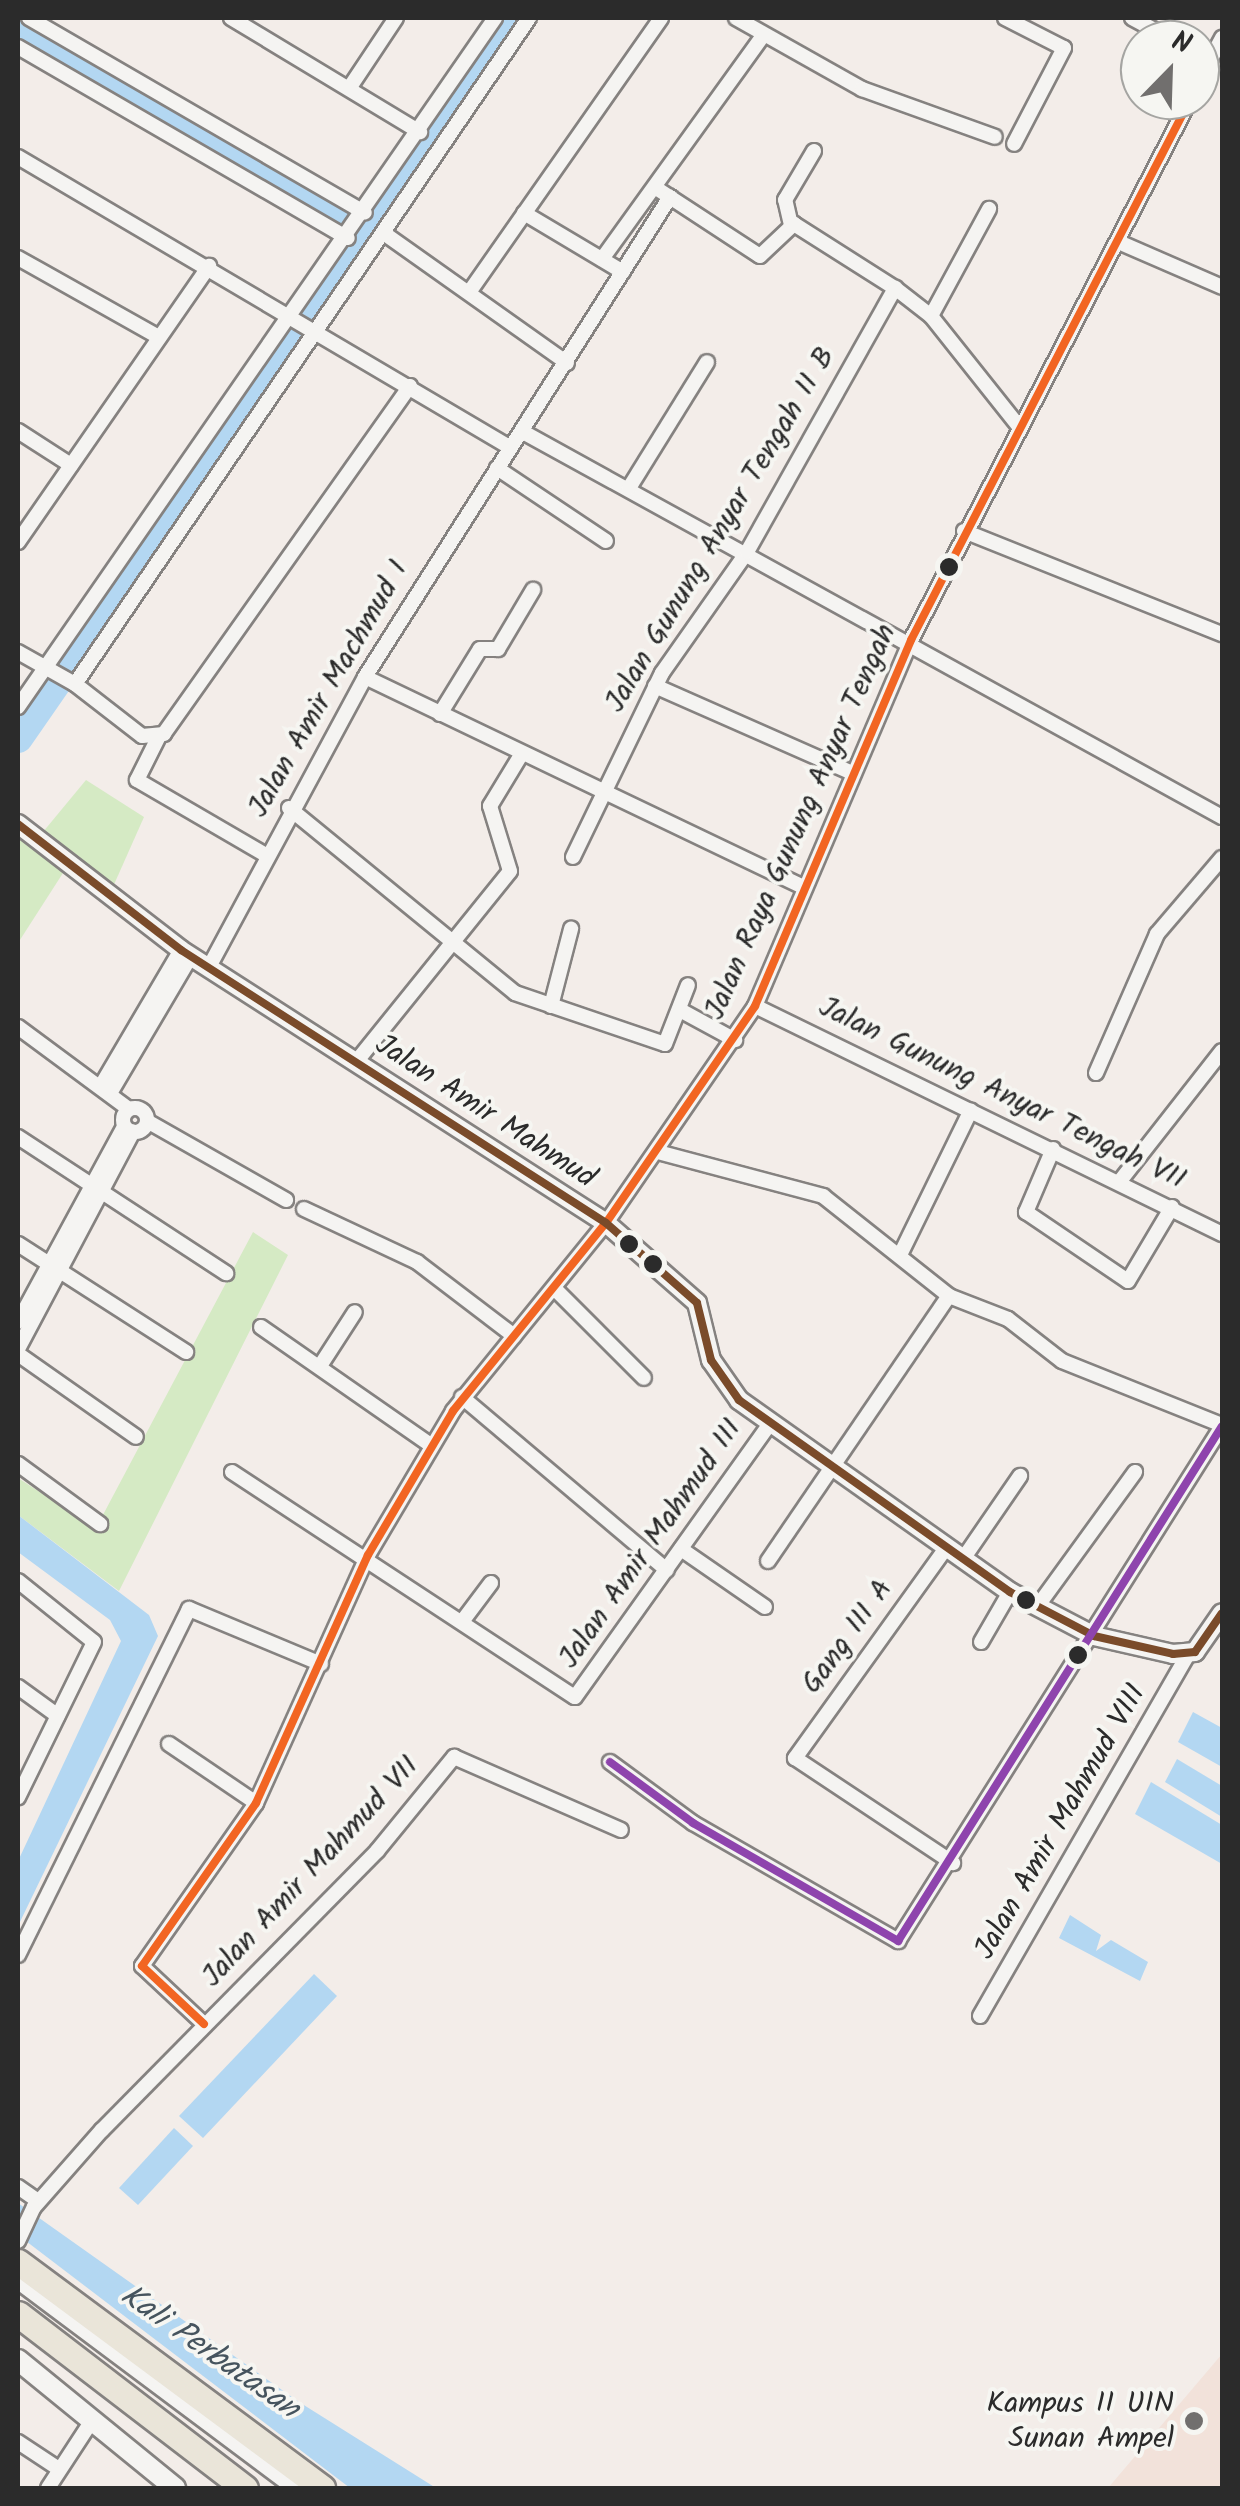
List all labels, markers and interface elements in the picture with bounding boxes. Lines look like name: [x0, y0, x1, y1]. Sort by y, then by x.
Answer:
north arrow: [1120, 20, 1220, 120]
text: N: [1164, 20, 1198, 68]
street label: Jalan Gunung Anyar Tengah II B: [598, 341, 844, 719]
street label: Jalan Amir Machmud I: [241, 554, 417, 824]
unlabelled marker: [939, 557, 959, 577]
street label: Jalan Raya Gunung Anyar Tengah: [697, 619, 905, 1025]
street label: Jalan Gunung Anyar Tengah VII: [813, 989, 1191, 1199]
street label: Jalan Amir Mahmud: [368, 1027, 602, 1197]
unlabelled marker: [619, 1234, 639, 1254]
unlabelled marker: [643, 1254, 663, 1274]
street label: Jalan Amir Mahmud III: [551, 1413, 751, 1675]
street label: Gang III A: [794, 1573, 902, 1701]
unlabelled marker: [1016, 1590, 1036, 1610]
unlabelled marker: [1068, 1645, 1088, 1665]
street label: Jalan Amir Mahmud VIII: [967, 1678, 1155, 1966]
street label: Jalan Amir Mahmud VII: [195, 1749, 427, 1995]
water label: Kali Perbatasan: [112, 2277, 306, 2429]
place label: Kampus II UIN Sunan Ampel: [987, 2386, 1174, 2456]
marker: Kampus II UIN Sunan Ampel: [1183, 2410, 1205, 2432]

